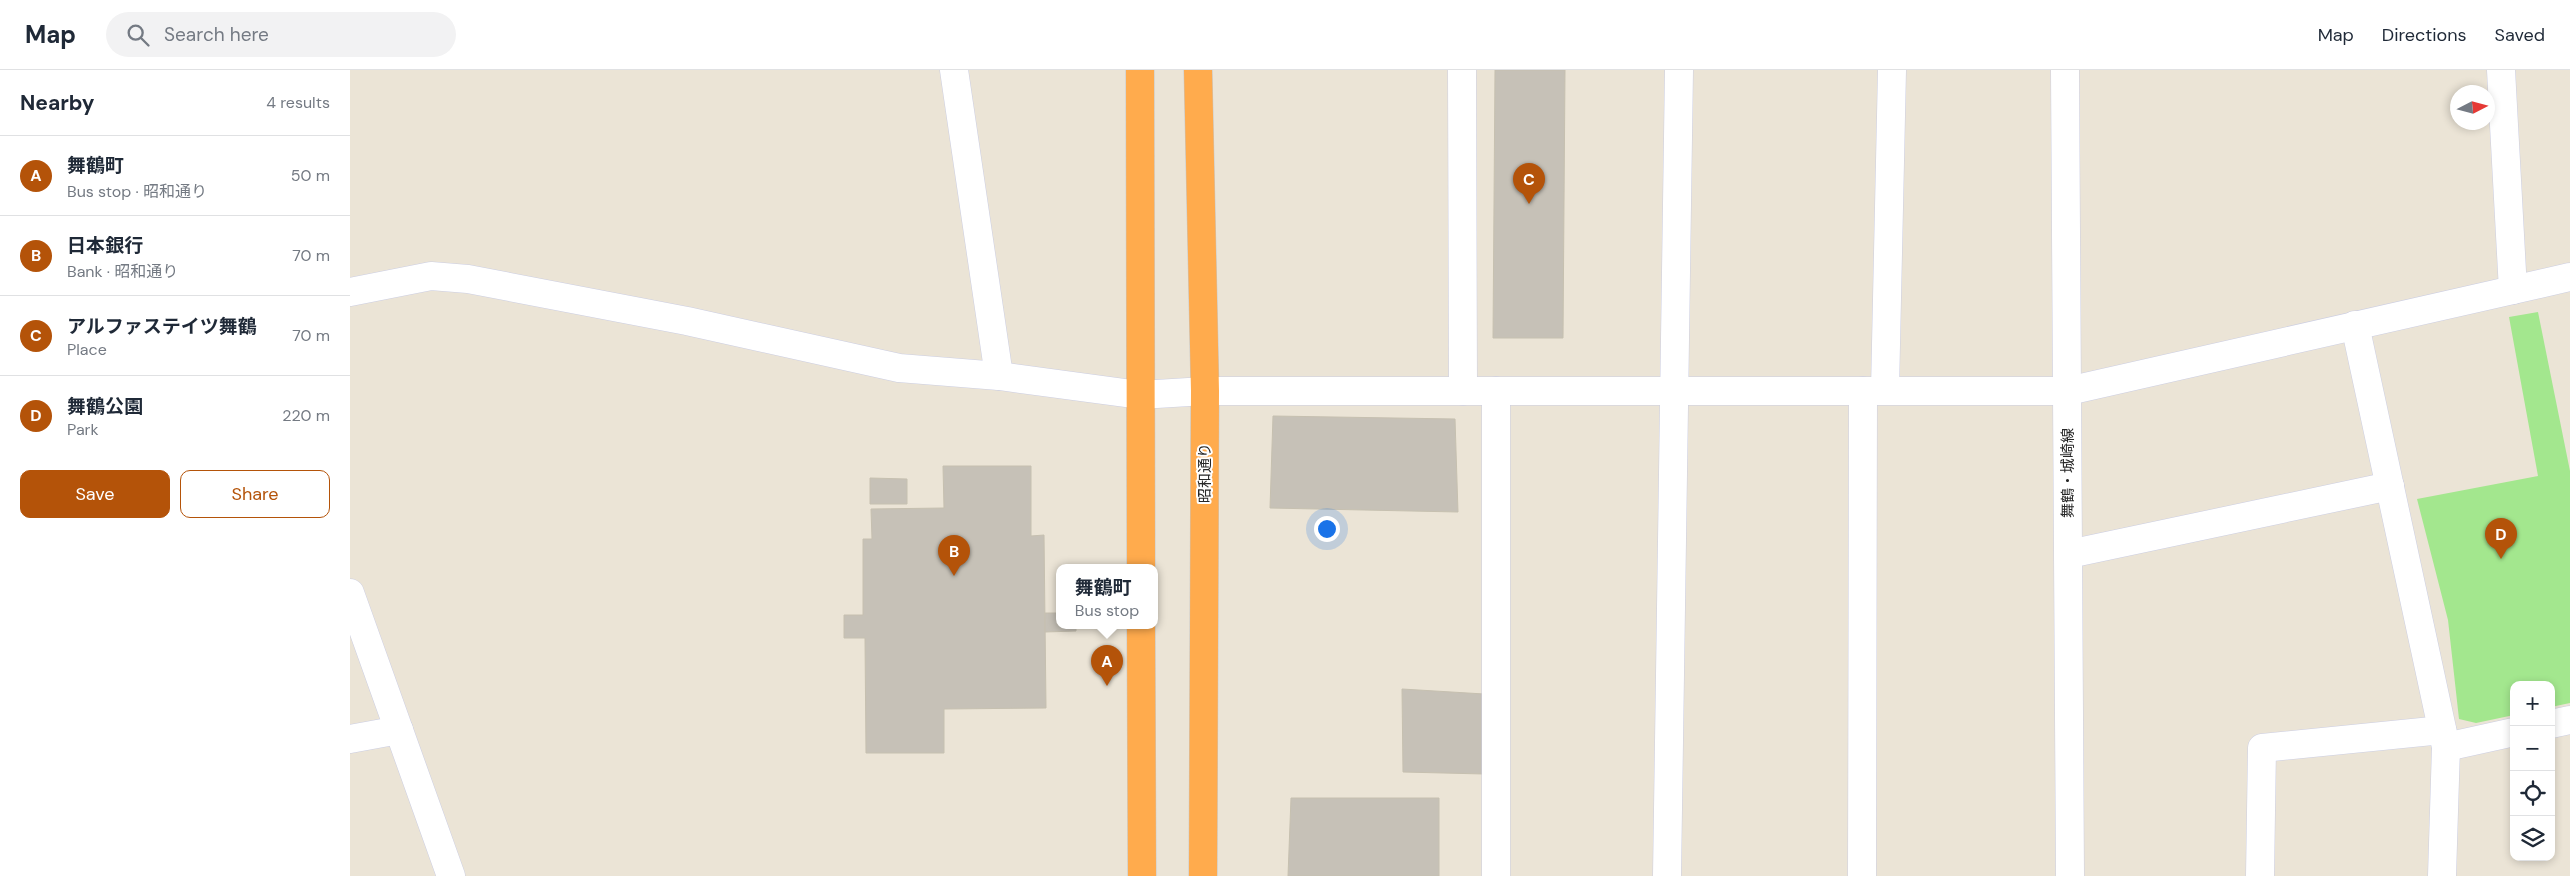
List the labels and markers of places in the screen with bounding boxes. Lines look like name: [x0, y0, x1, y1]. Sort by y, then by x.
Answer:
pin: C: [1513, 163, 1545, 204]
pin: D: [2485, 518, 2517, 559]
pin: B: [938, 535, 970, 576]
pin: A: [1091, 645, 1123, 686]

